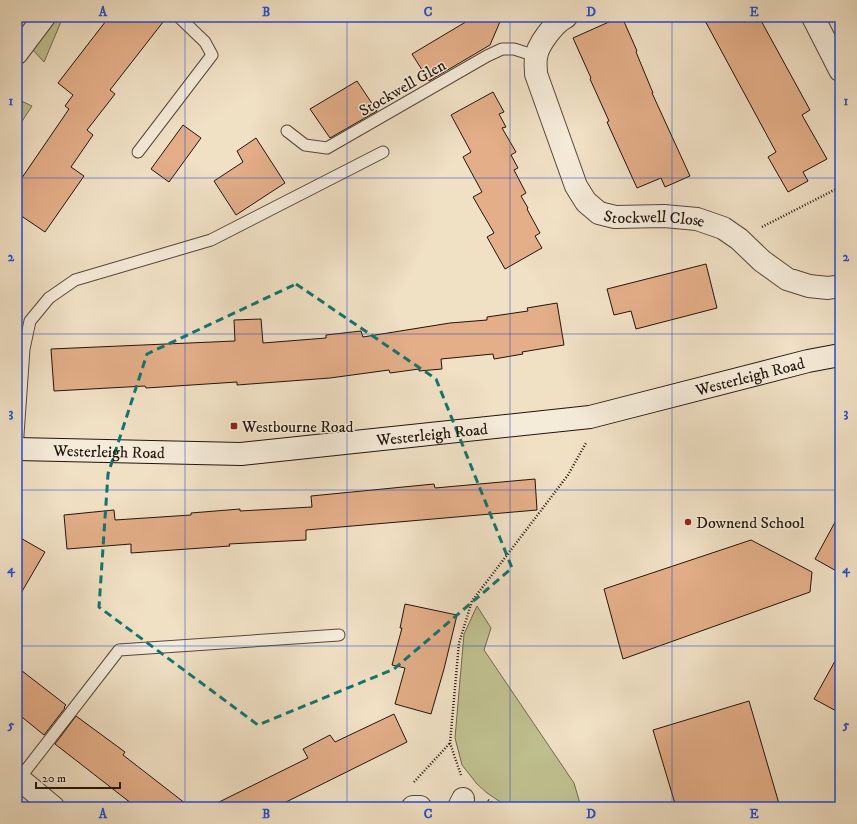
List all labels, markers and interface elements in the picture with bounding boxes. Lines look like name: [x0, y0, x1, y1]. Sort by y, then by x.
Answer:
text: A: [98, 4, 108, 20]
text: B: [262, 4, 270, 20]
text: C: [424, 4, 433, 20]
text: D: [586, 4, 596, 20]
text: E: [749, 4, 759, 20]
street label: Stockwell Glen: [356, 55, 450, 121]
text: 1: [9, 93, 14, 109]
text: 1: [844, 93, 849, 109]
street label: Stockwell Close: [602, 206, 708, 232]
text: 2: [8, 249, 15, 265]
text: 2: [843, 249, 850, 265]
street label: Westerleigh Road: [692, 353, 807, 401]
text: 3: [9, 405, 14, 421]
text: 3: [844, 405, 849, 421]
place label: Westbourne Road: [241, 417, 353, 437]
street label: Westerleigh Road: [374, 419, 489, 451]
marker: Westbourne Road: [229, 421, 239, 431]
street label: Westerleigh Road: [52, 441, 165, 463]
place label: Downend School: [696, 513, 805, 533]
marker: Downend School: [683, 517, 693, 527]
text: 4: [6, 561, 15, 578]
text: 4: [841, 561, 850, 578]
text: 5: [7, 717, 15, 733]
text: 5: [842, 717, 850, 733]
scale bar: [36, 764, 120, 790]
text: 20 m: [42, 771, 66, 786]
text: A: [98, 806, 108, 822]
text: B: [262, 806, 270, 822]
text: C: [424, 806, 433, 822]
text: D: [586, 806, 596, 822]
text: E: [749, 806, 759, 822]

